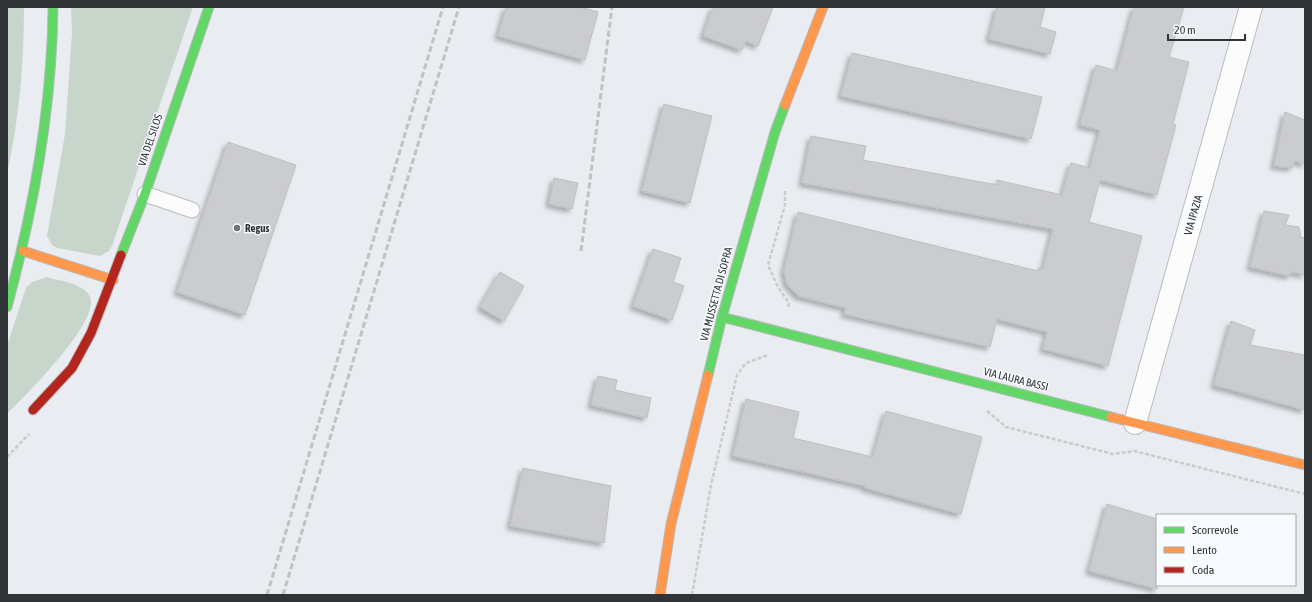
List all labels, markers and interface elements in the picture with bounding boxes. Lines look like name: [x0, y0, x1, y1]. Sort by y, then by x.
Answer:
scale bar: [1168, 16, 1245, 42]
text: 20 m: [1174, 23, 1196, 37]
street label: VIA DEL SILOS: [136, 112, 165, 168]
street label: VIA IPAZIA: [1182, 193, 1205, 237]
place label: Regus: [245, 222, 270, 234]
marker: Regus: [232, 223, 242, 233]
street label: VIA MUSSETTA DI SOPRA: [698, 245, 734, 342]
street label: VIA LAURA BASSI: [982, 365, 1050, 393]
legend: [1156, 514, 1296, 586]
text: Scorrevole: [1192, 523, 1239, 537]
text: Lento: [1192, 543, 1217, 557]
text: Coda: [1192, 563, 1214, 577]

